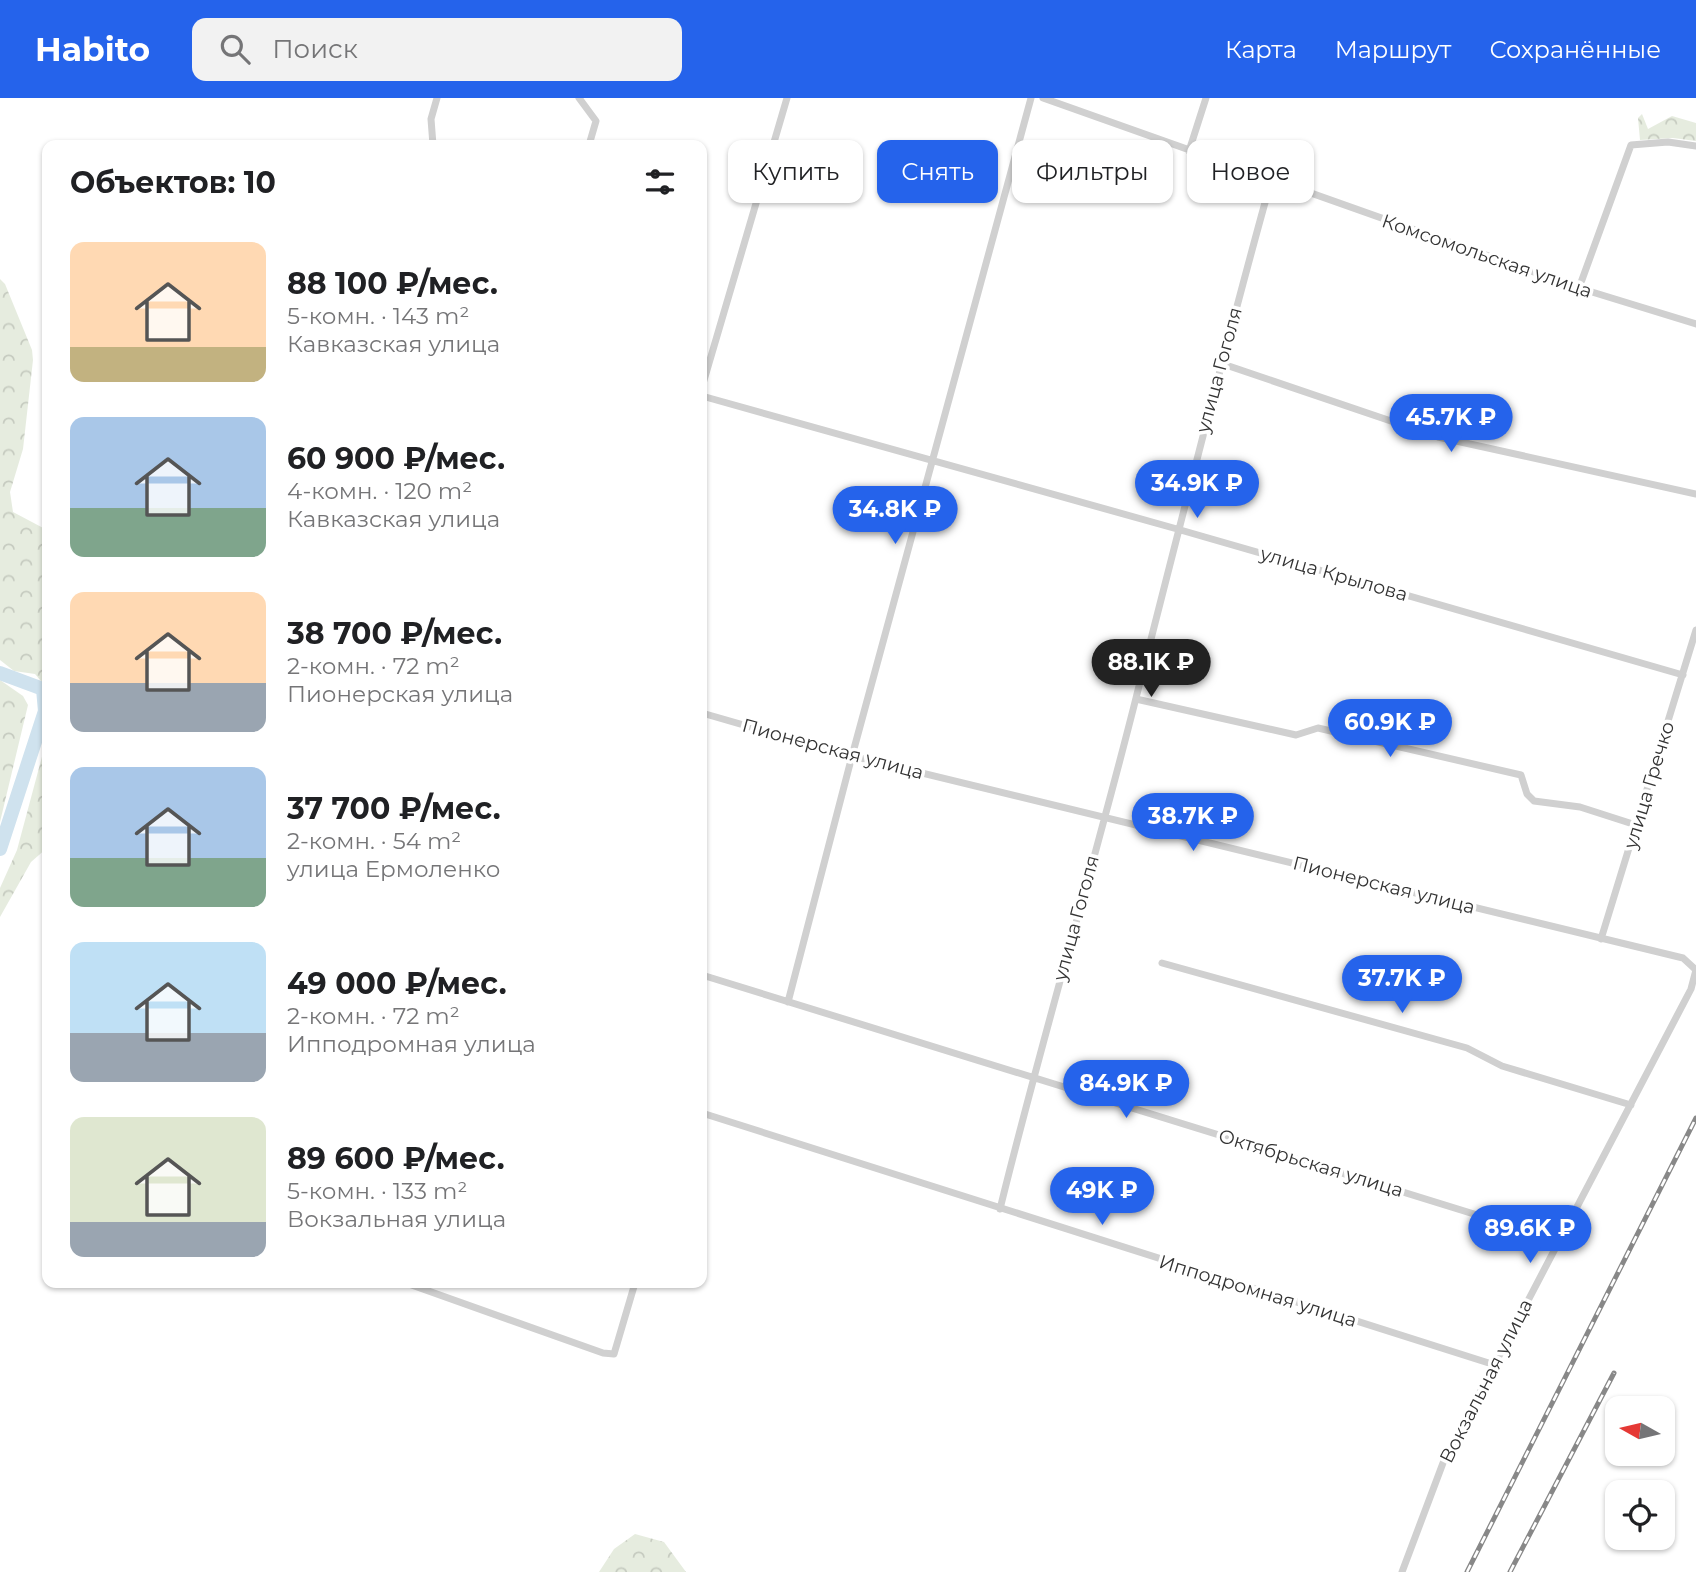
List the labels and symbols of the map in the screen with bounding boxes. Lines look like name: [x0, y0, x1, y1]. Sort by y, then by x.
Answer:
street label: Комсомольская улица: [1379, 209, 1595, 303]
street label: улица Гоголя: [1191, 305, 1247, 436]
pin: 45.7K ₽: [1386, 394, 1516, 454]
pin: 34.9K ₽: [1132, 460, 1262, 520]
pin: 34.8K ₽: [830, 486, 960, 546]
street label: улица Крылова: [1257, 542, 1410, 606]
pin: 88.1K ₽: [1086, 640, 1216, 699]
pin: 60.9K ₽: [1325, 700, 1455, 759]
street label: Пионерская улица: [740, 714, 926, 784]
street label: улица Гречко: [1618, 719, 1679, 852]
pin: 38.7K ₽: [1128, 794, 1258, 853]
street label: Пионерская улица: [1291, 851, 1477, 919]
street label: улица Гоголя: [1048, 853, 1104, 984]
pin: 37.7K ₽: [1337, 956, 1467, 1015]
pin: 84.9K ₽: [1061, 1060, 1191, 1120]
street label: Октябрьская улица: [1216, 1124, 1406, 1202]
pin: 49K ₽: [1053, 1168, 1151, 1227]
pin: 89.6K ₽: [1465, 1206, 1595, 1265]
street label: Ипподромная улица: [1156, 1250, 1360, 1332]
street label: Вокзальная улица: [1435, 1295, 1537, 1467]
north arrow: [1605, 1396, 1675, 1466]

